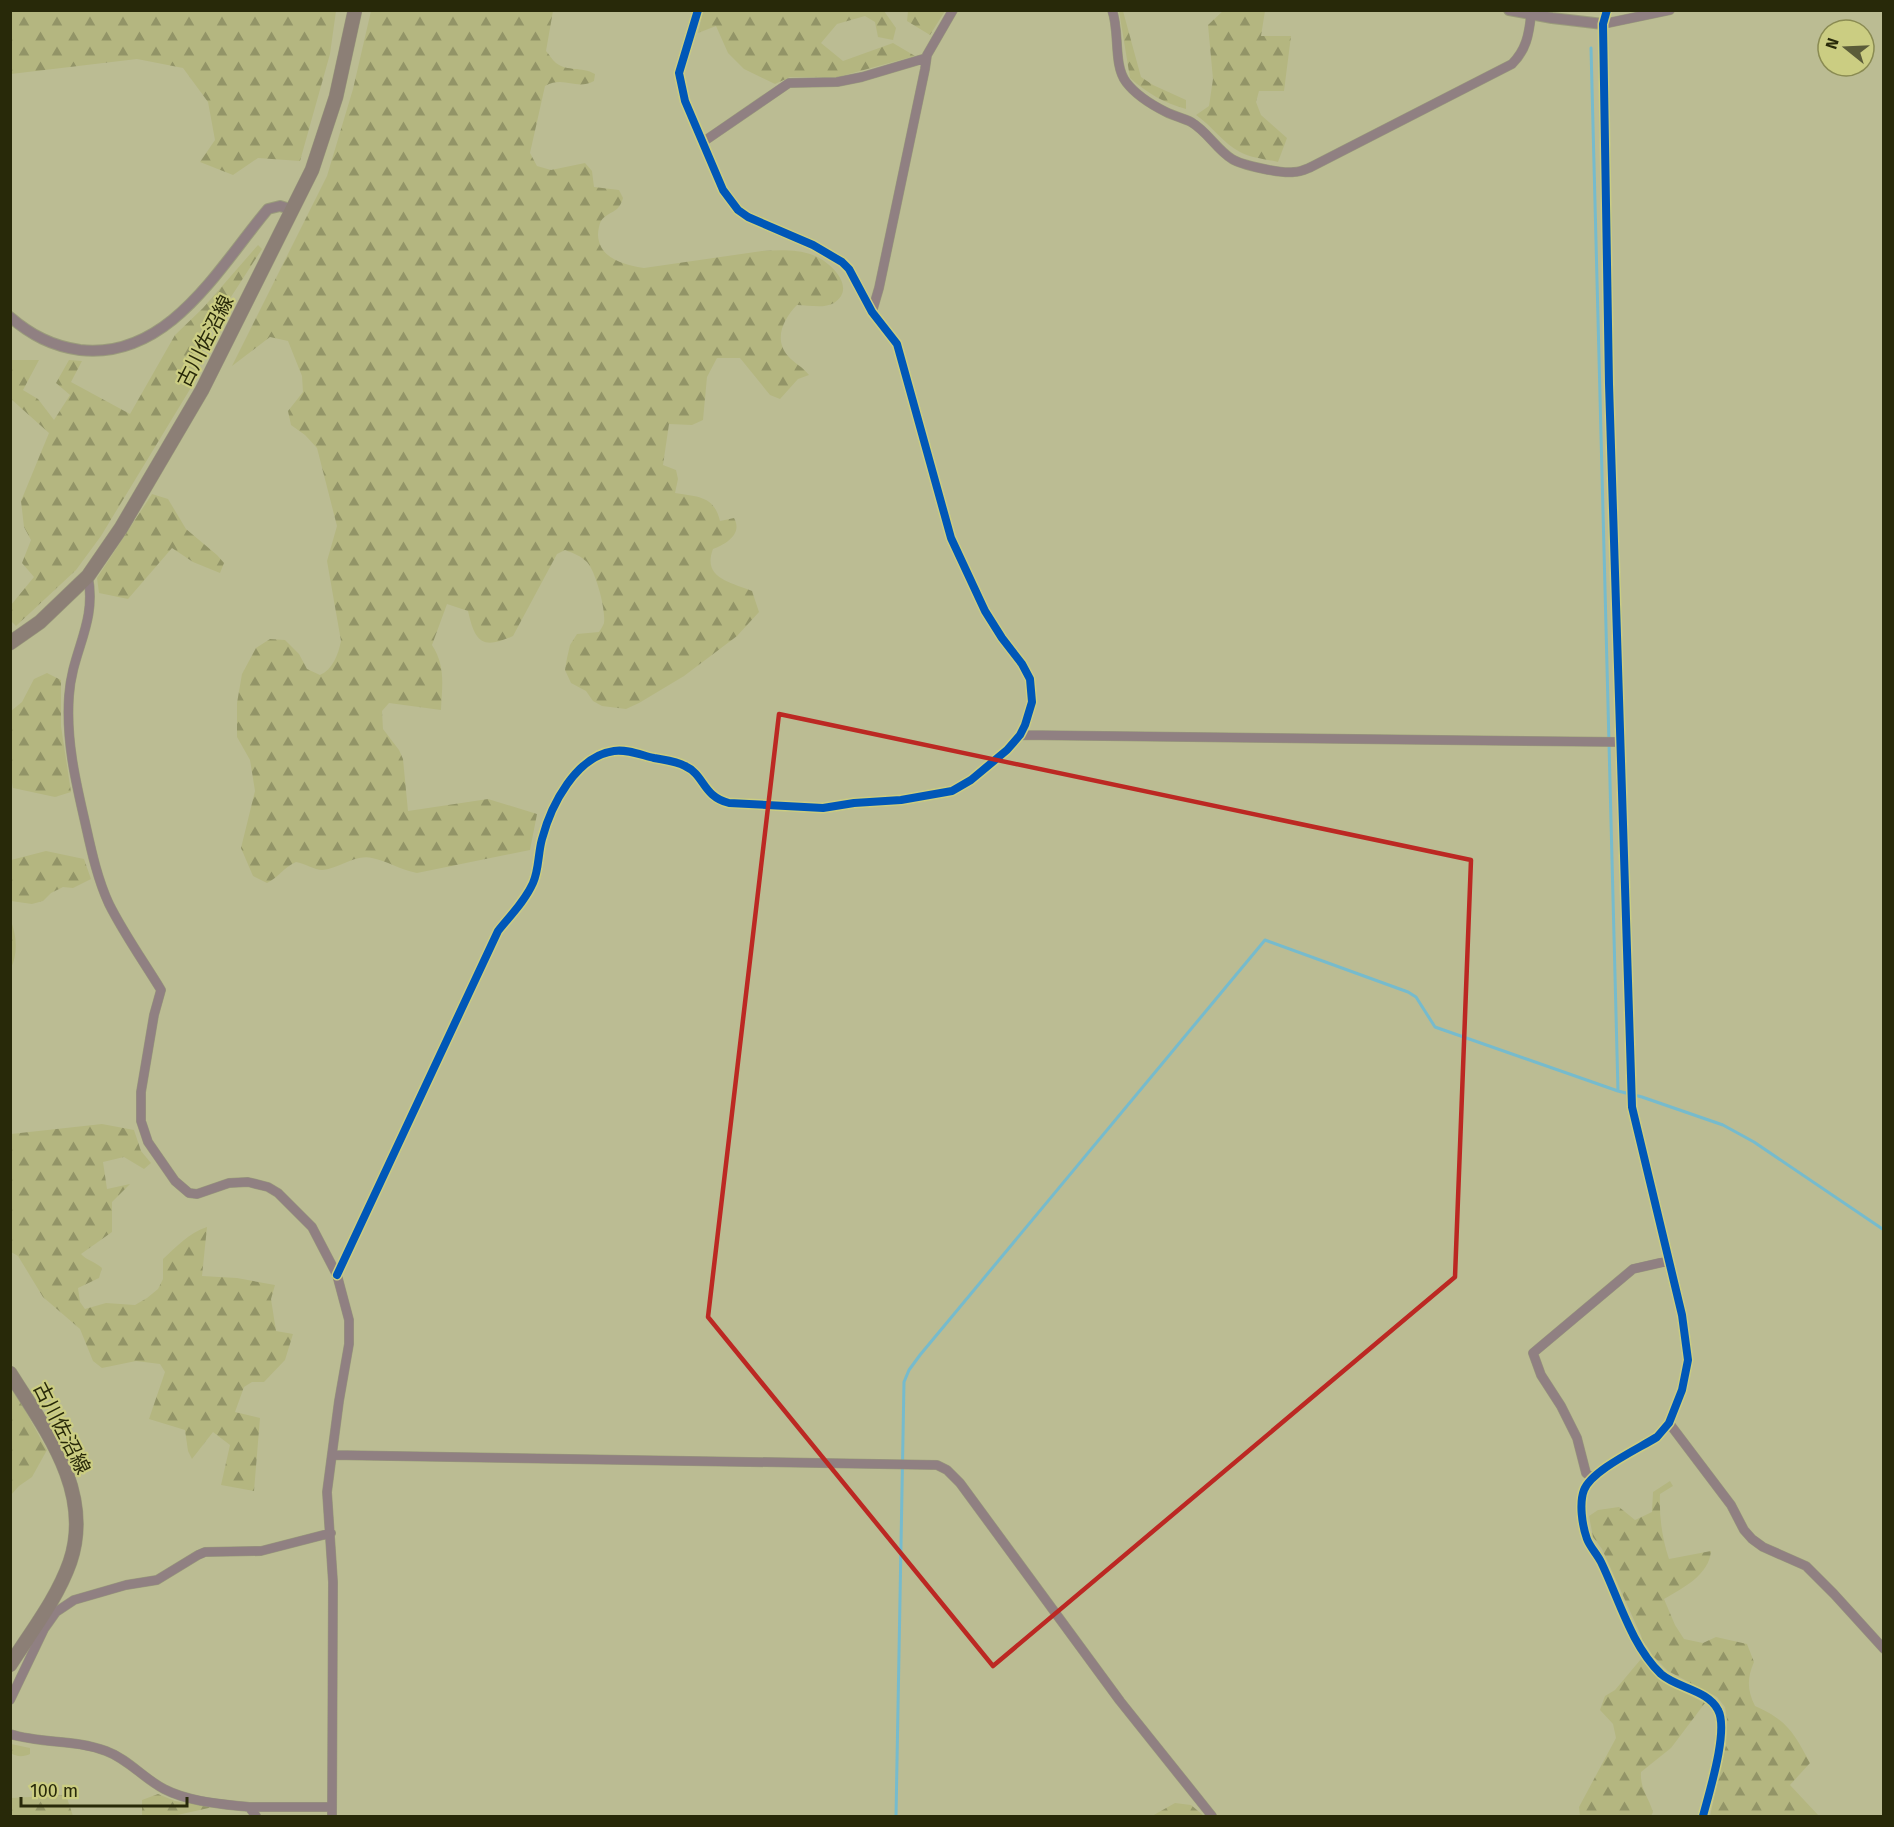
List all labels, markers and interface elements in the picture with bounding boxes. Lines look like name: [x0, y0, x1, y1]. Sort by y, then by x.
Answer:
north arrow: [1816, 18, 1876, 78]
text: N: [1822, 36, 1843, 51]
street label: 古川佐沼線: [172, 291, 238, 391]
street label: 古川佐沼線: [29, 1378, 95, 1478]
scale bar: [21, 1770, 188, 1808]
text: 100 m: [30, 1780, 78, 1802]

